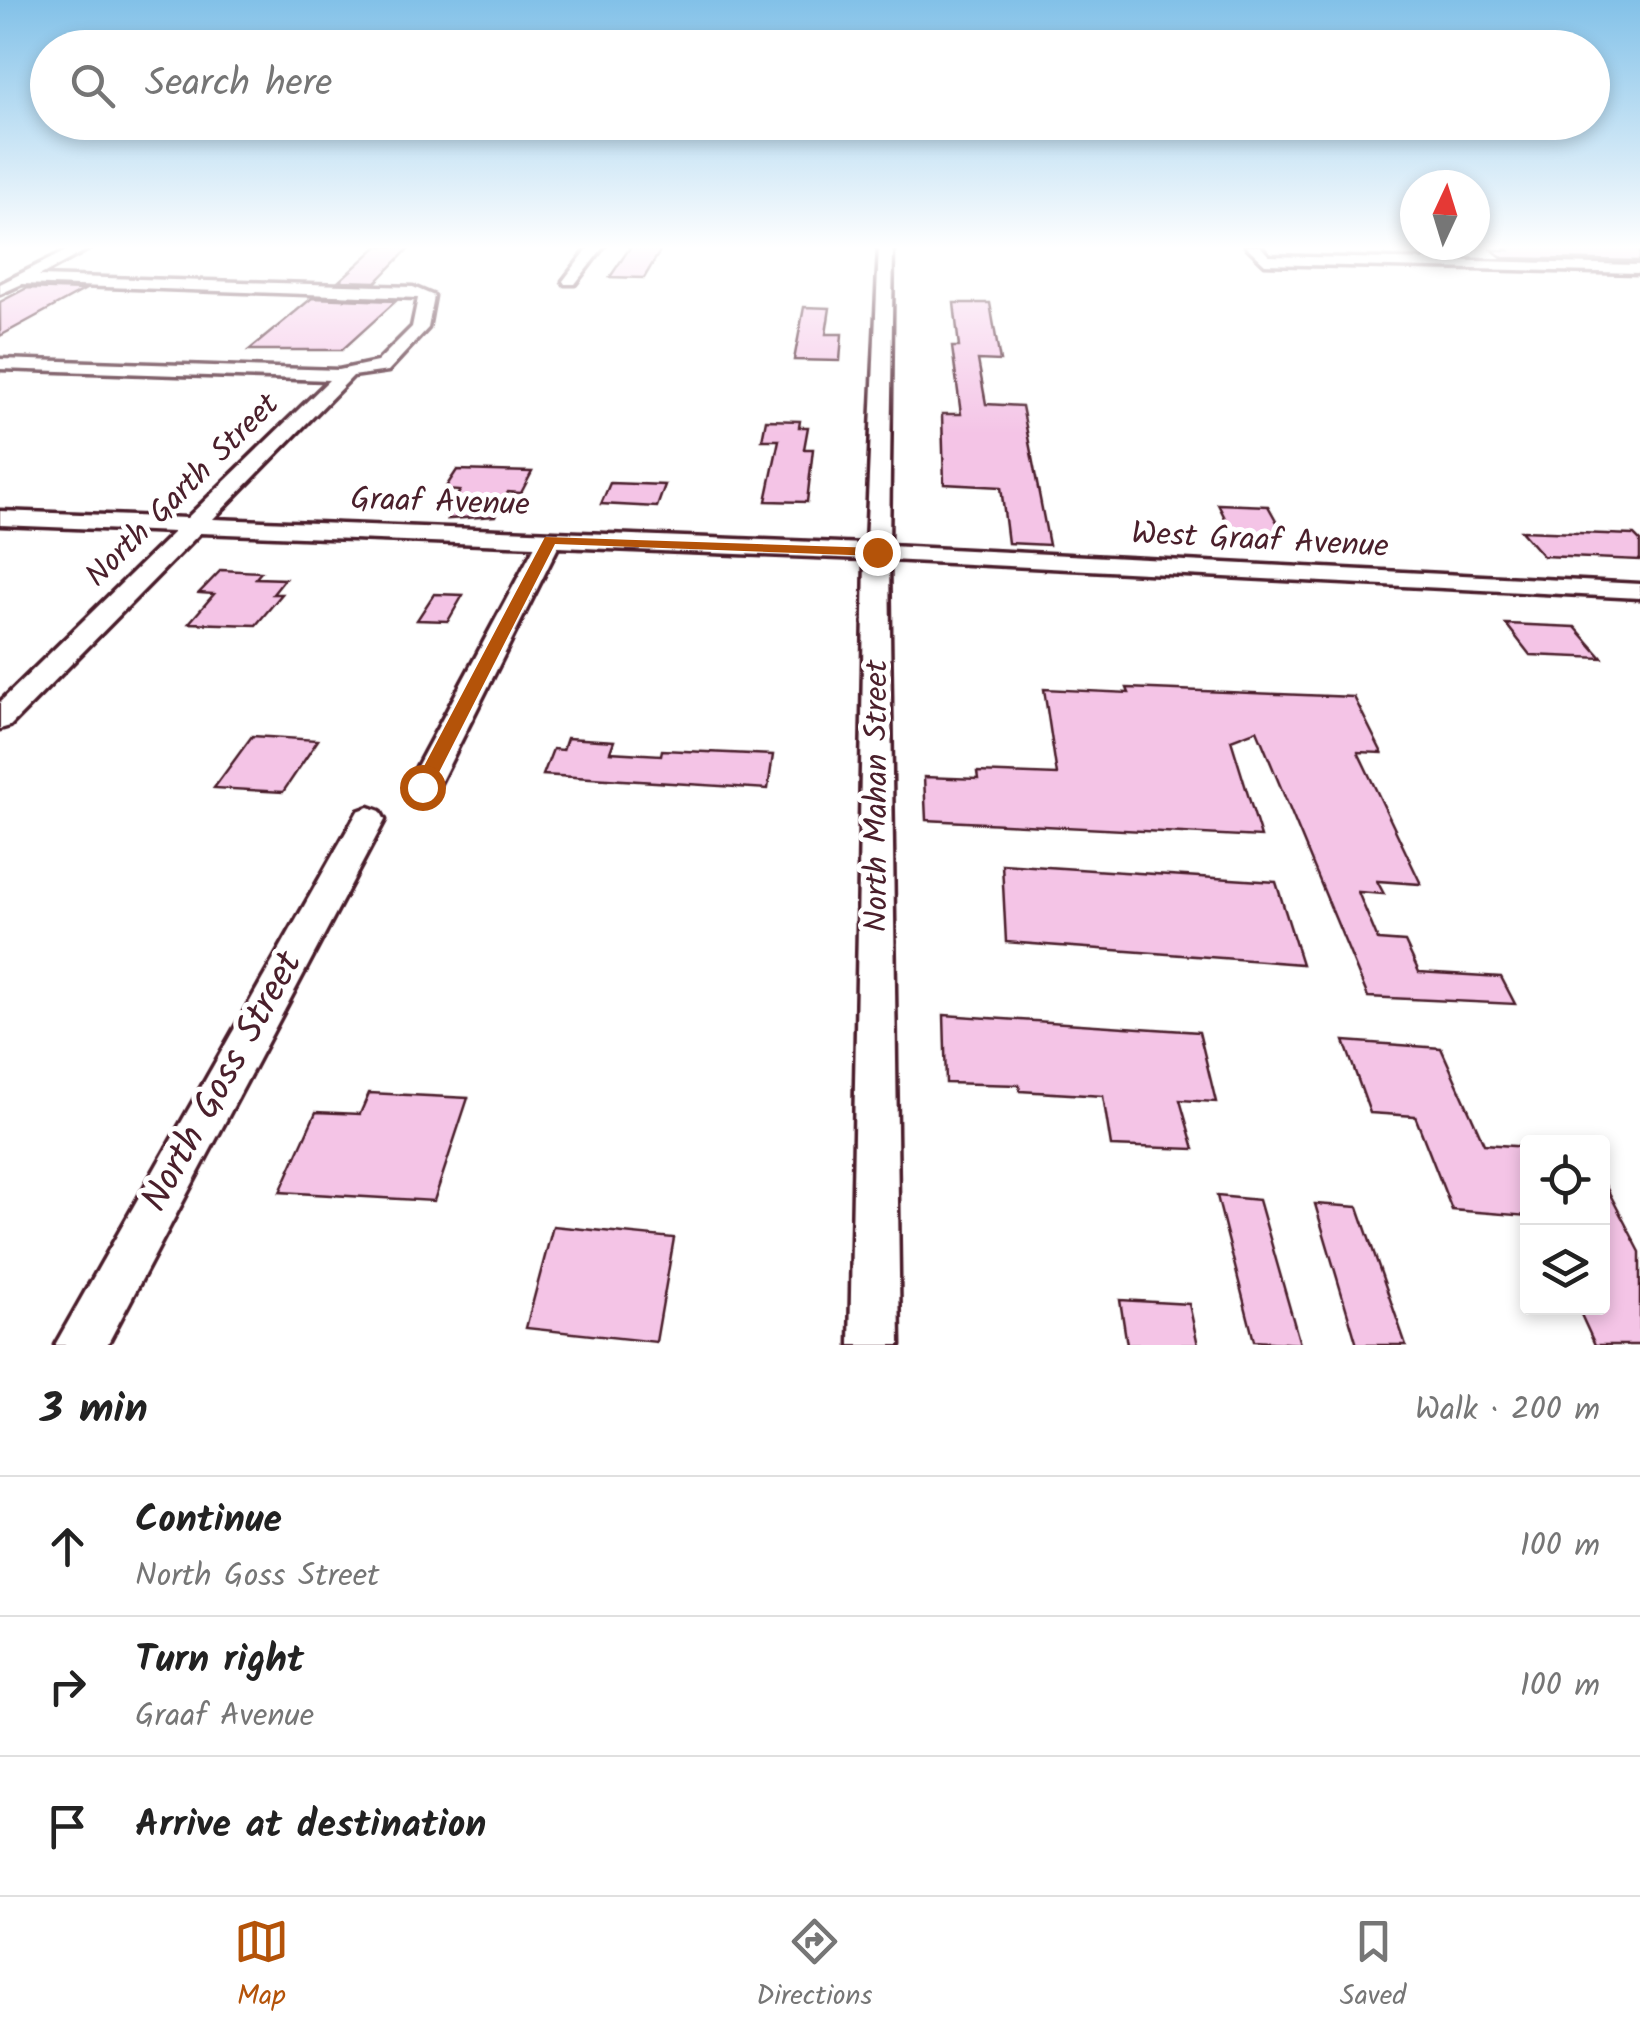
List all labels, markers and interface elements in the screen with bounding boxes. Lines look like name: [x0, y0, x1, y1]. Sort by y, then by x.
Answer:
search box: [30, 30, 1610, 140]
text: Search here: [145, 55, 332, 115]
icon: search: [65, 58, 120, 113]
north arrow: [1400, 170, 1490, 260]
street label: North Garth Street: [74, 381, 293, 600]
street label: Graaf Avenue: [350, 474, 530, 532]
street label: West Graaf Avenue: [1130, 509, 1390, 573]
route end: [855, 530, 901, 576]
street label: North Mahan Street: [852, 659, 903, 932]
route start: [400, 765, 446, 811]
street label: North Goss Street: [126, 939, 320, 1223]
map controls: [1520, 1135, 1610, 1315]
button: locate: [1520, 1135, 1610, 1225]
button: layers: [1520, 1225, 1610, 1315]
text: 3 min: [40, 1377, 148, 1444]
text: Walk · 200 m: [1415, 1385, 1600, 1436]
text: Continue: [135, 1491, 282, 1551]
icon: ahead: [40, 1519, 95, 1574]
text: 100 m: [1520, 1521, 1600, 1572]
text: North Goss Street: [135, 1551, 379, 1602]
text: Turn right: [135, 1631, 304, 1691]
icon: right: [40, 1659, 95, 1714]
text: 100 m: [1520, 1661, 1600, 1712]
text: Graaf Avenue: [135, 1691, 314, 1742]
text: Arrive at destination: [135, 1796, 486, 1856]
icon: arrive: [40, 1799, 95, 1854]
tab: Map: [234, 1914, 289, 2019]
tab: Directions: [756, 1914, 872, 2019]
tab: Saved: [1340, 1914, 1406, 2019]

